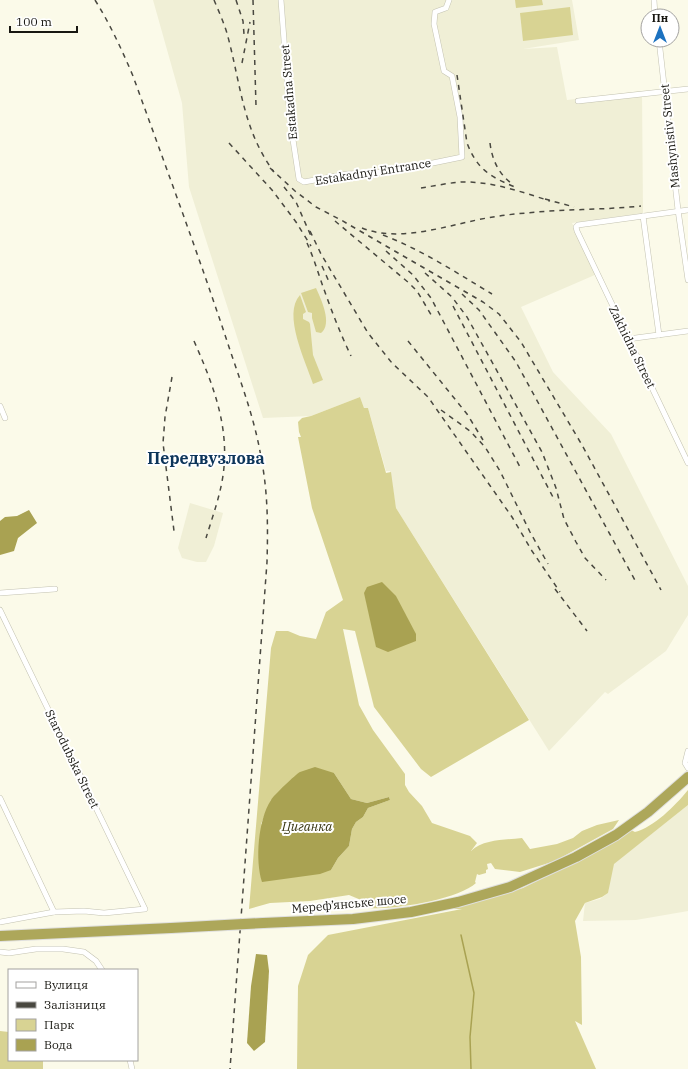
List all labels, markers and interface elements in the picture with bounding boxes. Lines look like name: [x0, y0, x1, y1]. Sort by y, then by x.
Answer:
scale bar: [10, 8, 77, 34]
north arrow: [640, 8, 680, 48]
text: Пн: [652, 11, 669, 25]
text: 100 m: [16, 14, 52, 29]
street label: Estakadna Street: [277, 44, 300, 140]
street label: Mashynistiv Street: [657, 83, 682, 189]
street label: Estakadnyi Entrance: [314, 155, 432, 188]
street label: Zakhidna Street: [606, 303, 659, 391]
district label: Передвузлова: [147, 448, 265, 468]
street label: Starodubska Street: [42, 707, 103, 811]
water label: Циганка: [281, 818, 332, 835]
street label: Мереф’янське шосе: [291, 891, 407, 916]
legend: [8, 969, 138, 1061]
text: Вулиця: [44, 977, 88, 992]
text: Залізниця: [44, 997, 106, 1012]
text: Парк: [44, 1017, 74, 1032]
text: Вода: [44, 1037, 73, 1052]

